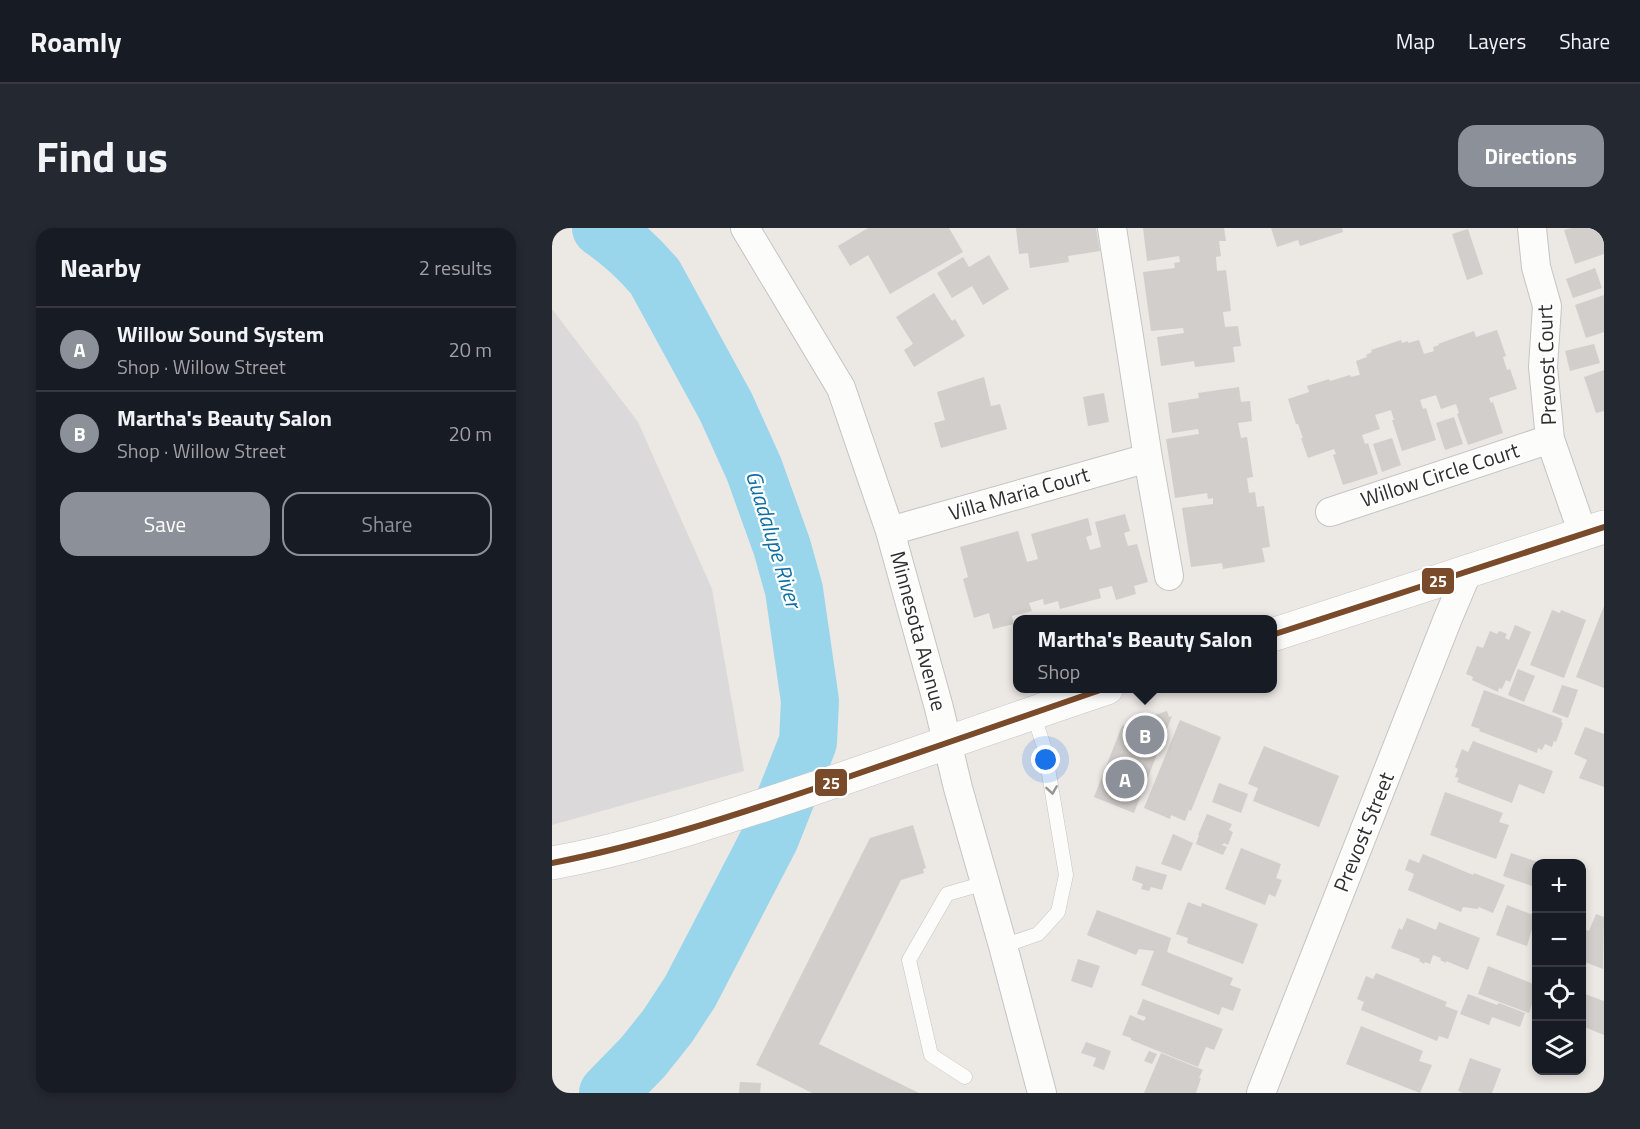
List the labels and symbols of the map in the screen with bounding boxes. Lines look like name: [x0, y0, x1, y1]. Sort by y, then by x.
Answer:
street label: Prevost Court: [1528, 303, 1564, 426]
street label: Willow Circle Court: [1356, 433, 1524, 515]
street label: Villa Maria Court: [945, 458, 1093, 528]
water label: Guadalupe River: [737, 466, 812, 615]
street label: Minnesota Avenue: [882, 547, 956, 714]
line badge: 25: [1421, 567, 1455, 595]
text: 25: [1429, 569, 1447, 593]
pin: B: [1126, 712, 1164, 758]
your location: [1031, 745, 1060, 774]
pin: A: [1106, 756, 1144, 802]
street label: Prevost Street: [1324, 766, 1402, 896]
line badge: 25: [814, 768, 848, 797]
text: 25: [822, 771, 840, 795]
one-way arrow: [1045, 786, 1057, 795]

